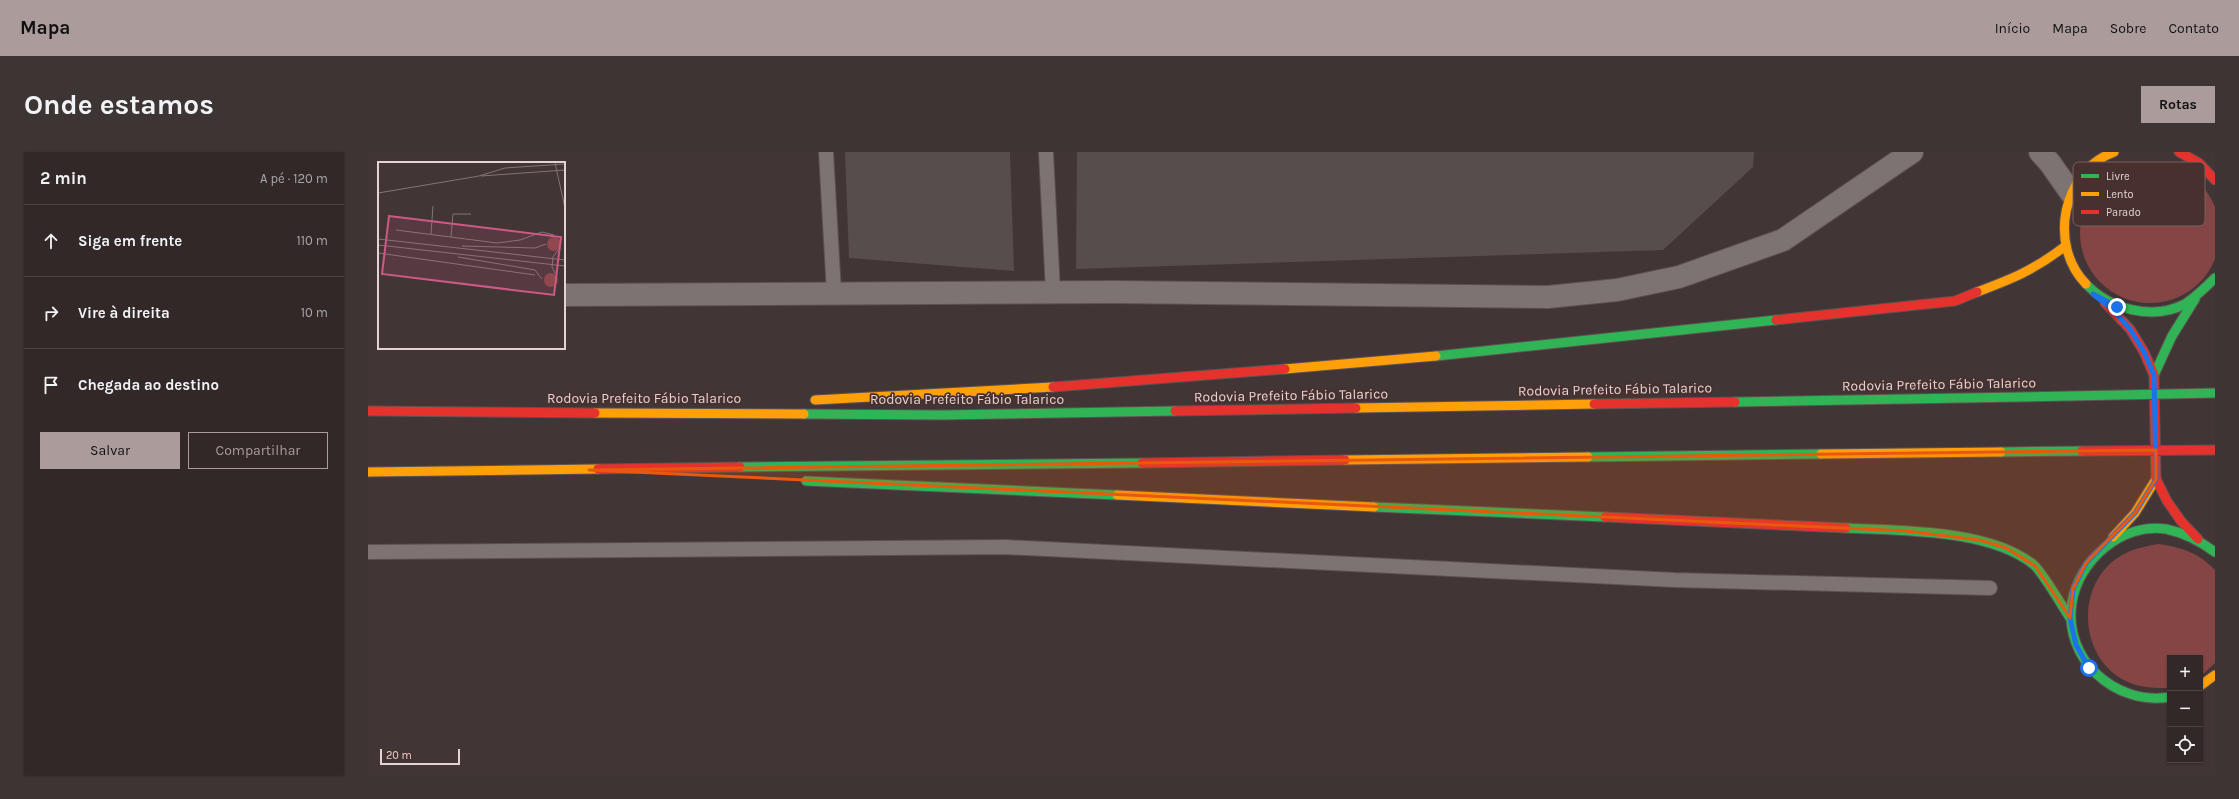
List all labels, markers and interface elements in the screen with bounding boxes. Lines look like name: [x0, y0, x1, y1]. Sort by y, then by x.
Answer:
text: Mapa: [20, 17, 70, 39]
text: Início: [1995, 20, 2030, 37]
text: Mapa: [2052, 20, 2088, 37]
text: Sobre: [2110, 20, 2146, 37]
text: Contato: [2168, 20, 2219, 37]
button: Rotas: [2141, 86, 2215, 123]
text: Onde estamos: [24, 88, 214, 121]
inset map: [378, 162, 565, 349]
legend: [2073, 162, 2205, 226]
text: 2 min: [40, 168, 87, 188]
text: Livre: [2106, 170, 2130, 183]
text: A pé · 120 m: [260, 171, 328, 186]
text: Lento: [2106, 188, 2134, 201]
text: Parado: [2106, 206, 2141, 219]
icon: ahead: [40, 230, 62, 252]
text: Siga em frente: [78, 232, 182, 250]
text: 110 m: [296, 233, 328, 248]
route end: [2108, 298, 2126, 316]
icon: right: [40, 302, 62, 324]
text: Vire à direita: [78, 304, 170, 322]
text: 10 m: [301, 305, 328, 320]
icon: arrive: [40, 374, 62, 396]
street label: Rodovia Prefeito Fábio Talarico: [1842, 374, 2036, 395]
text: Chegada ao destino: [78, 376, 219, 394]
street label: Rodovia Prefeito Fábio Talarico: [1518, 379, 1712, 400]
street label: Rodovia Prefeito Fábio Talarico: [1194, 385, 1388, 406]
street label: Rodovia Prefeito Fábio Talarico: [547, 390, 741, 407]
street label: Rodovia Prefeito Fábio Talarico: [870, 391, 1064, 408]
button: Salvar: [40, 432, 180, 469]
button: Compartilhar: [188, 432, 328, 469]
map controls: [2167, 655, 2203, 763]
button: +: [2167, 655, 2203, 691]
route start: [2080, 659, 2098, 677]
button: −: [2167, 691, 2203, 727]
button: locate: [2167, 727, 2203, 763]
scale bar: [380, 747, 460, 766]
text: 20 m: [386, 749, 412, 762]

